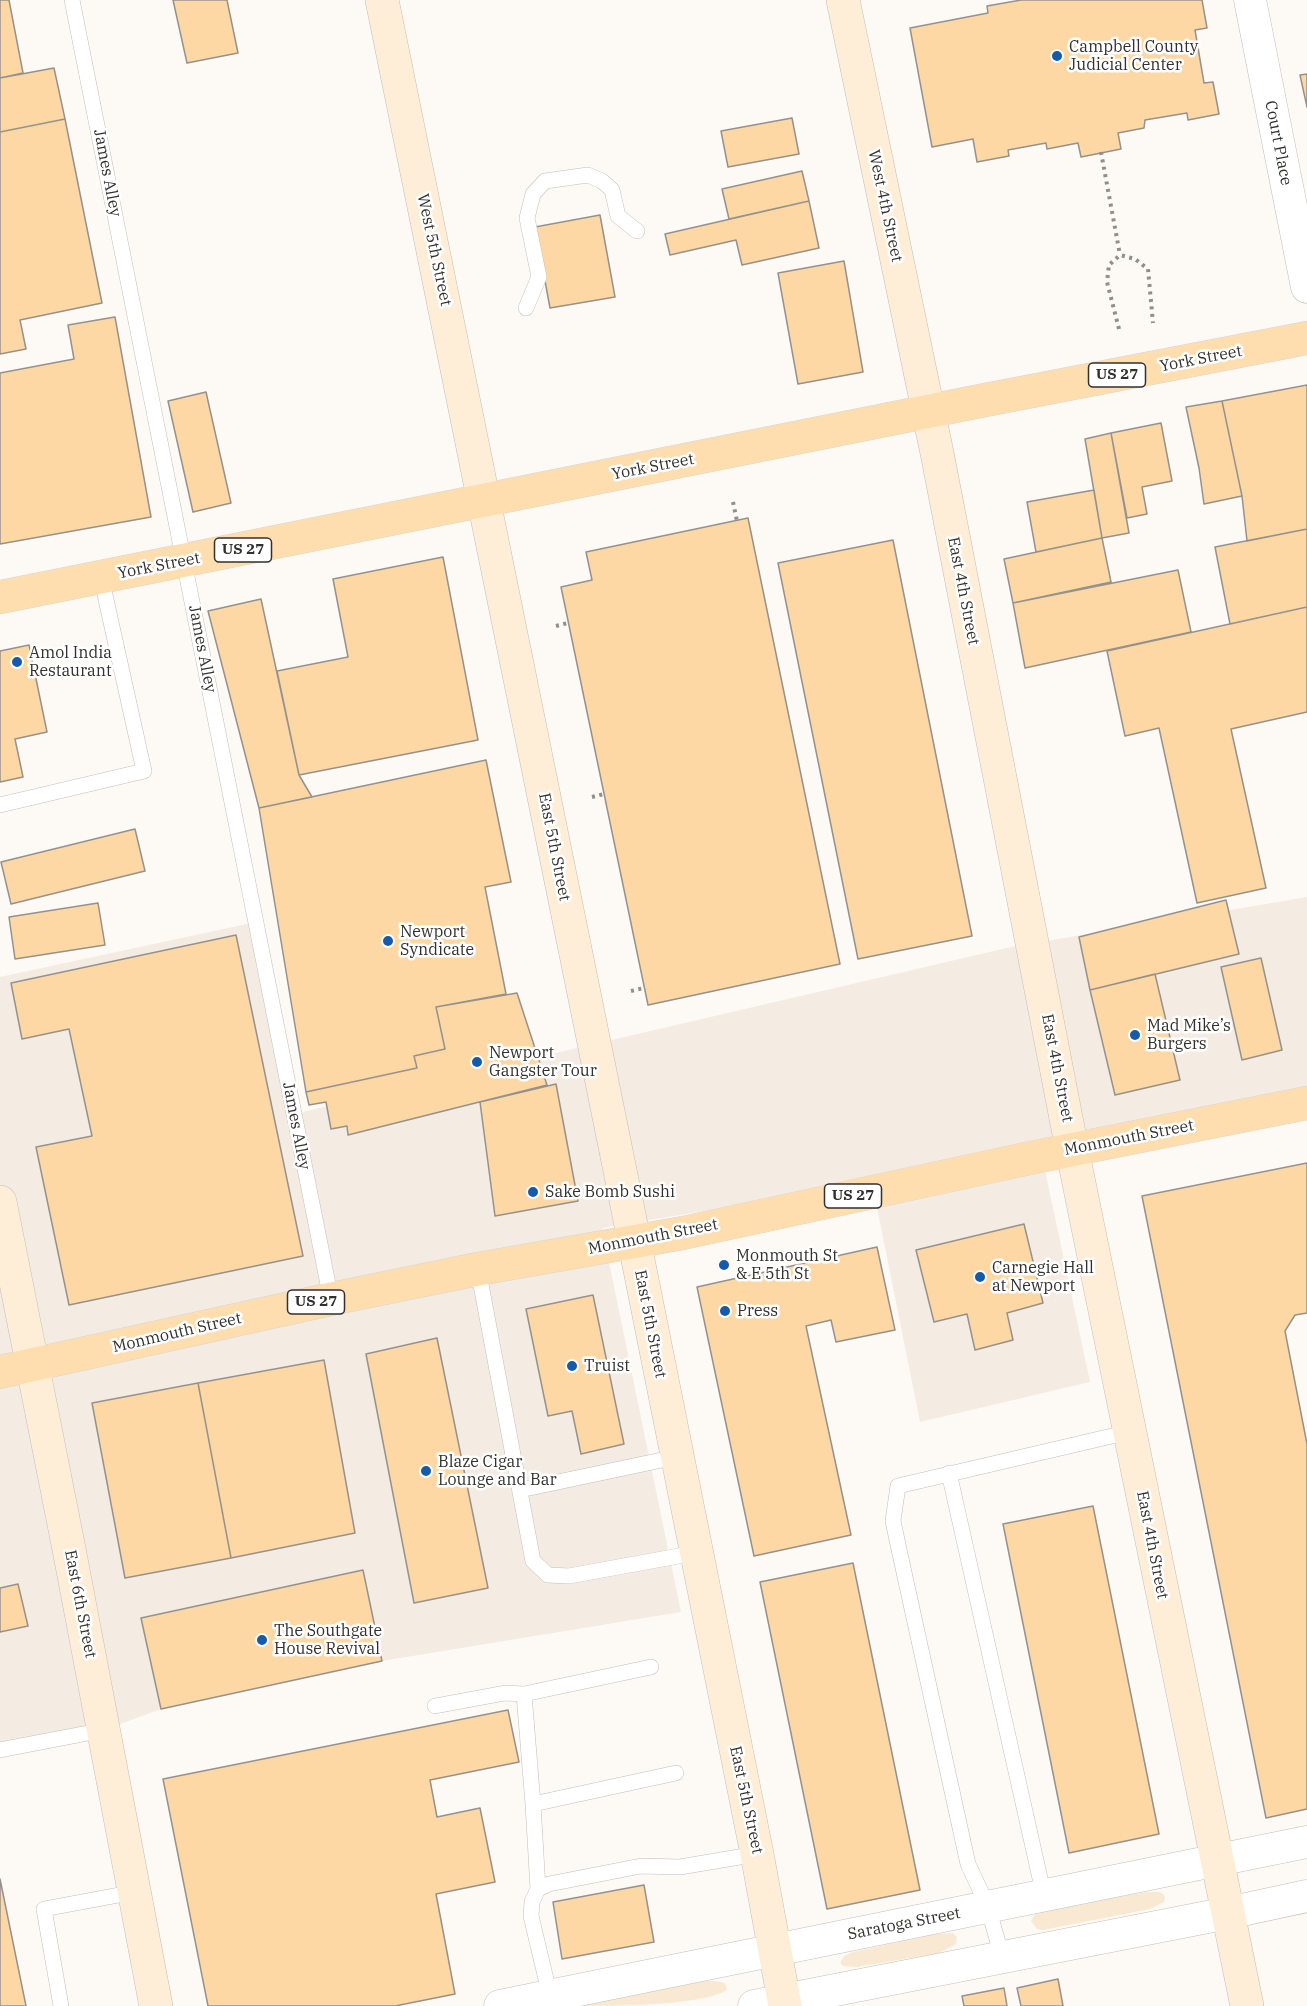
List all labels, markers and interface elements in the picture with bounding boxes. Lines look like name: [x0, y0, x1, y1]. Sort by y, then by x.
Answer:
place label: Campbell County Judicial Center: [1069, 37, 1198, 75]
marker: Campbell County Judicial Center: [1050, 49, 1064, 63]
street label: Court Place: [1260, 99, 1296, 187]
street label: James Alley: [89, 128, 125, 218]
street label: West 4th Street: [864, 148, 906, 264]
street label: West 5th Street: [413, 192, 455, 308]
street label: York Street: [1158, 342, 1244, 376]
road number: US 27: [1088, 363, 1146, 387]
street label: York Street: [610, 450, 696, 484]
street label: East 4th Street: [943, 535, 983, 647]
road number: US 27: [214, 538, 272, 562]
street label: York Street: [116, 549, 202, 583]
street label: James Alley: [184, 604, 220, 694]
place label: Amol India Restaurant: [29, 643, 112, 681]
marker: Amol India Restaurant: [10, 655, 24, 669]
street label: East 5th Street: [534, 791, 574, 903]
place label: Newport Syndicate: [400, 922, 474, 960]
marker: Newport Syndicate: [381, 934, 395, 948]
street label: East 4th Street: [1037, 1012, 1077, 1124]
place label: Mad Mike’s Burgers: [1147, 1016, 1231, 1054]
marker: Mad Mike’s Burgers: [1128, 1028, 1142, 1042]
place label: Newport Gangster Tour: [489, 1043, 597, 1081]
marker: Newport Gangster Tour: [470, 1055, 484, 1069]
street label: James Alley: [278, 1081, 314, 1171]
street label: Monmouth Street: [1063, 1116, 1195, 1160]
place label: Sake Bomb Sushi: [545, 1182, 675, 1202]
road number: US 27: [824, 1184, 882, 1208]
marker: Sake Bomb Sushi: [526, 1185, 540, 1199]
street label: Monmouth Street: [587, 1215, 719, 1259]
place label: Monmouth St & E 5th St: [736, 1246, 838, 1284]
marker: Monmouth St & E 5th St: [717, 1258, 731, 1272]
place label: Carnegie Hall at Newport: [992, 1258, 1094, 1296]
street label: East 5th Street: [630, 1268, 670, 1380]
marker: Carnegie Hall at Newport: [973, 1270, 987, 1284]
road number: US 27: [288, 1290, 344, 1314]
place label: Press: [737, 1301, 778, 1321]
marker: Press: [718, 1304, 732, 1318]
street label: Monmouth Street: [111, 1309, 243, 1357]
place label: Truist: [584, 1356, 630, 1376]
marker: Truist: [565, 1359, 579, 1373]
place label: Blaze Cigar Lounge and Bar: [438, 1452, 556, 1490]
marker: Blaze Cigar Lounge and Bar: [419, 1464, 433, 1478]
street label: East 4th Street: [1132, 1489, 1172, 1601]
street label: East 6th Street: [60, 1548, 100, 1660]
place label: The Southgate House Revival: [274, 1621, 382, 1659]
marker: The Southgate House Revival: [255, 1633, 269, 1647]
street label: East 5th Street: [725, 1744, 767, 1856]
street label: Saratoga Street: [846, 1904, 962, 1944]

